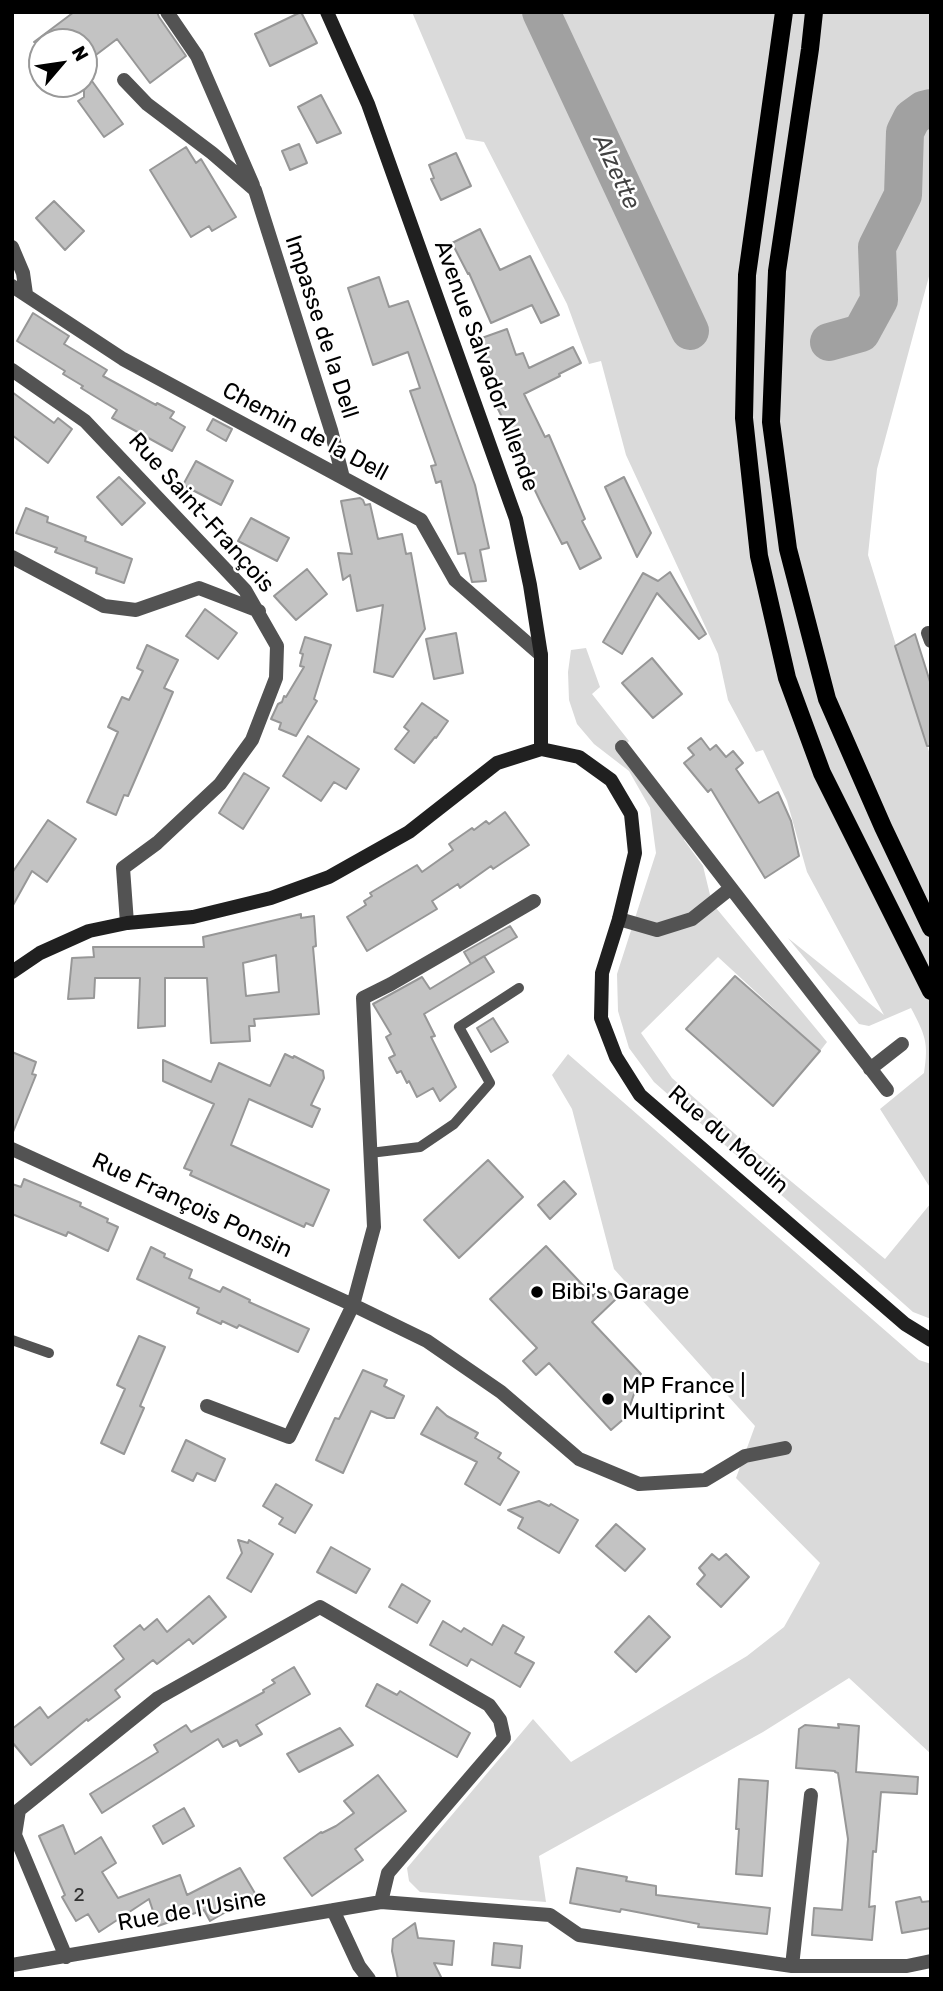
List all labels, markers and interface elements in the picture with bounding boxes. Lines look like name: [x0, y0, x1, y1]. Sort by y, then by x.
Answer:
north arrow: [28, 28, 98, 98]
text: N: [67, 42, 93, 65]
water label: Alzette: [586, 130, 646, 214]
street label: Impasse de la Dell: [278, 232, 364, 422]
street label: Avenue Salvador Allende: [428, 237, 544, 495]
street label: Chemin de la Dell: [217, 377, 393, 487]
street label: Rue Saint-François: [122, 428, 280, 598]
street label: Rue du Moulin: [662, 1080, 794, 1200]
street label: Rue François Ponsin: [88, 1148, 296, 1264]
place label: Bibi's Garage: [551, 1278, 689, 1306]
marker: Bibi's Garage: [529, 1284, 545, 1300]
place label: MP France | Multiprint: [622, 1372, 746, 1426]
marker: MP France | Multiprint: [600, 1391, 616, 1407]
street label: Rue de l'Usine: [116, 1884, 268, 1938]
house number: 2: [73, 1885, 85, 1907]

